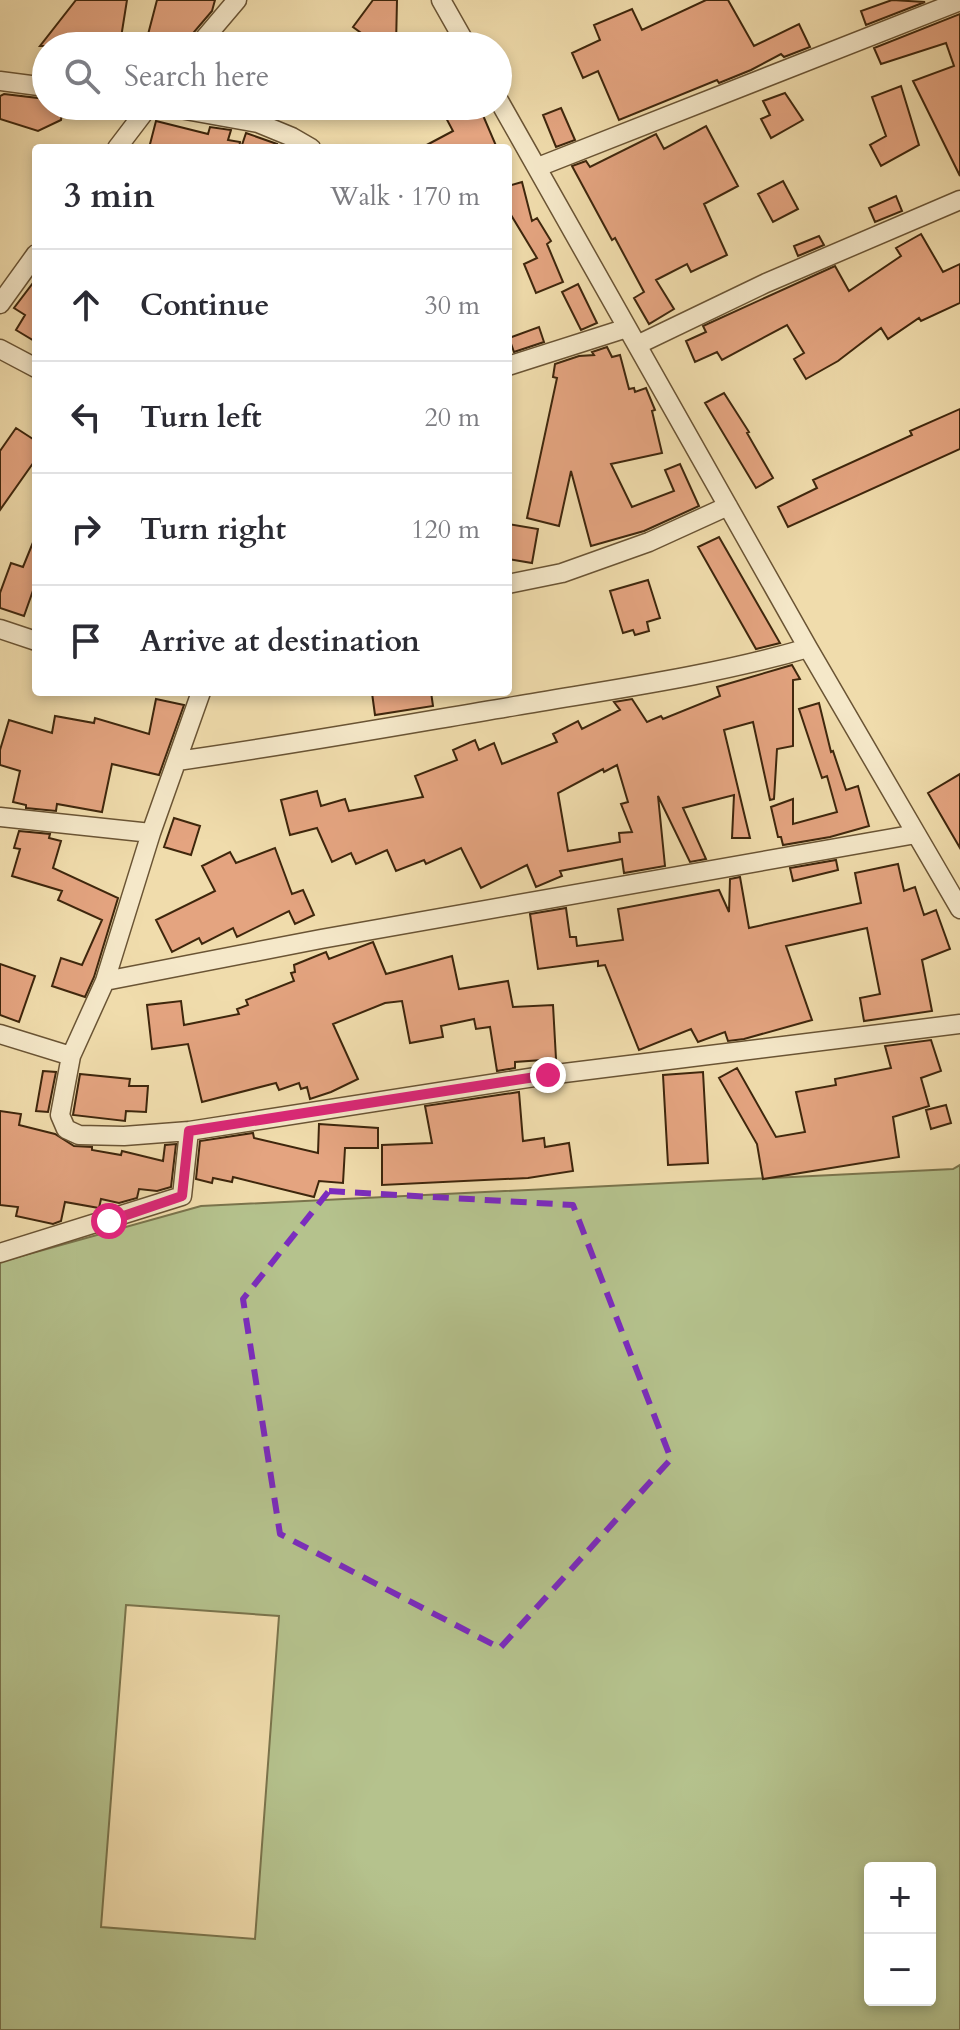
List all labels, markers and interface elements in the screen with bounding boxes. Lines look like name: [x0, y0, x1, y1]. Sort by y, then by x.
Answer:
search box: [32, 32, 512, 120]
icon: search: [60, 54, 104, 98]
text: Search here: [124, 56, 269, 97]
text: 3 min: [64, 173, 155, 219]
text: Walk · 170 m: [330, 179, 480, 214]
icon: ahead: [64, 283, 108, 327]
text: Continue: [140, 285, 269, 326]
text: 30 m: [424, 288, 480, 323]
icon: left: [64, 395, 108, 439]
text: Turn left: [140, 397, 262, 438]
text: 20 m: [424, 400, 480, 435]
icon: right: [64, 507, 108, 551]
text: Turn right: [140, 509, 286, 550]
text: 120 m: [411, 512, 480, 547]
icon: arrive: [64, 619, 108, 663]
text: Arrive at destination: [140, 621, 420, 662]
route end: [530, 1057, 566, 1093]
route start: [91, 1203, 127, 1239]
map controls: [864, 1862, 936, 2006]
button: +: [864, 1862, 936, 1934]
button: −: [864, 1934, 936, 2006]

